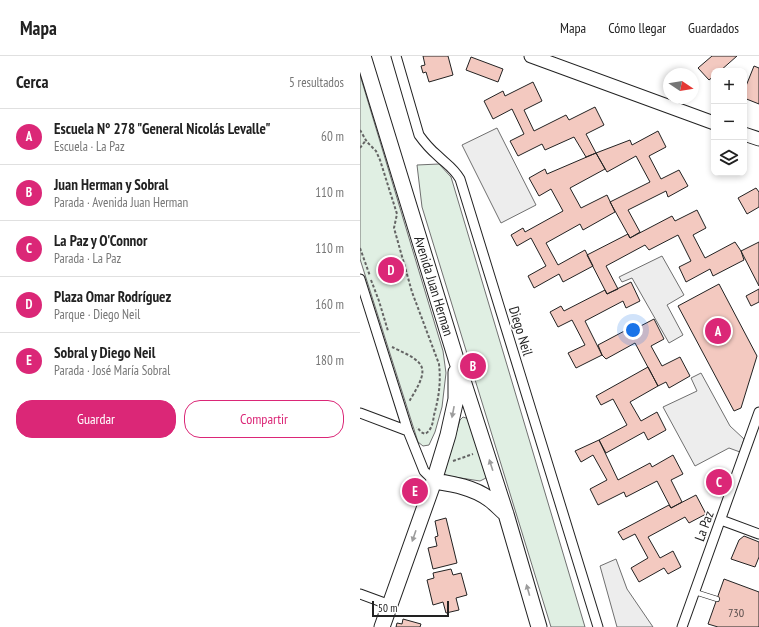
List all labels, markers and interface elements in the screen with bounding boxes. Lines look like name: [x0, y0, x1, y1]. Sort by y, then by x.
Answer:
text: Mapa: [20, 16, 57, 40]
text: Mapa: [560, 19, 586, 37]
text: Cómo llegar: [608, 19, 666, 37]
text: Guardados: [688, 19, 739, 37]
north arrow: [663, 68, 699, 104]
map controls: [711, 68, 747, 176]
button: +: [711, 68, 747, 104]
text: Cerca: [16, 71, 49, 93]
text: 5 resultados: [289, 74, 344, 91]
button: −: [711, 104, 747, 140]
text: Escuela N° 278 "General Nicolás Levalle": [54, 119, 270, 138]
text: A: [26, 128, 32, 145]
text: 60 m: [321, 128, 344, 145]
text: Escuela · La Paz: [54, 138, 125, 155]
button: layers: [711, 140, 747, 176]
text: Juan Herman y Sobral: [54, 175, 168, 194]
text: B: [26, 184, 32, 201]
text: 110 m: [315, 184, 344, 201]
text: Parada · Avenida Juan Herman: [54, 194, 188, 211]
text: La Paz y O'Connor: [54, 231, 147, 250]
street label: Avenida Juan Herman: [410, 234, 458, 338]
text: C: [26, 240, 32, 257]
text: 110 m: [315, 240, 344, 257]
text: Parada · La Paz: [54, 250, 121, 267]
pin: D: [378, 255, 404, 285]
text: Plaza Omar Rodríguez: [54, 287, 171, 306]
text: D: [26, 296, 32, 313]
text: 160 m: [315, 296, 344, 313]
street label: Diego Neil: [505, 304, 537, 359]
text: Parque · Diego Neil: [54, 306, 140, 323]
pin: A: [705, 316, 731, 346]
your location: [623, 320, 643, 340]
text: Sobral y Diego Neil: [54, 343, 155, 362]
pin: B: [460, 351, 486, 381]
text: E: [26, 352, 32, 369]
text: 180 m: [315, 352, 344, 369]
text: Parada · José María Sobral: [54, 362, 170, 379]
button: Guardar: [16, 400, 176, 438]
button: Compartir: [184, 400, 344, 438]
one-way arrow: [450, 406, 456, 418]
one-way arrow: [487, 459, 493, 471]
pin: C: [706, 467, 732, 497]
pin: E: [402, 476, 428, 506]
street label: La Paz: [690, 508, 718, 544]
one-way arrow: [411, 530, 417, 542]
one-way arrow: [525, 583, 531, 595]
scale bar: [372, 599, 449, 618]
text: 50 m: [378, 601, 397, 615]
house number: 730: [728, 605, 744, 620]

